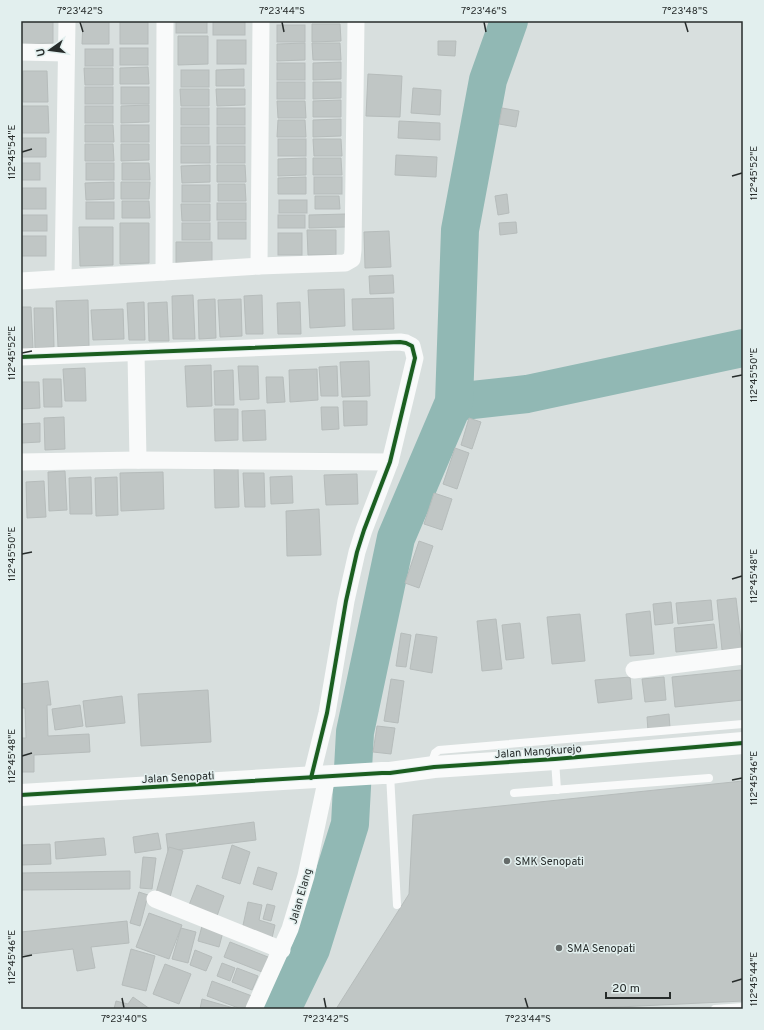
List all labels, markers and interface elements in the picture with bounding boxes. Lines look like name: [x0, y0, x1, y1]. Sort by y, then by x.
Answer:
text: 7°23'42"S: [57, 5, 103, 18]
text: 7°23'44"S: [259, 5, 305, 18]
text: 7°23'46"S: [461, 5, 507, 18]
text: 7°23'48"S: [662, 5, 708, 18]
north arrow: [30, 30, 70, 70]
text: U: [34, 47, 49, 58]
text: 112°45'54"E: [6, 125, 19, 179]
text: 112°45'52"E: [748, 146, 761, 200]
text: 112°45'52"E: [6, 326, 19, 380]
text: 112°45'50"E: [748, 348, 761, 402]
text: 112°45'50"E: [6, 527, 19, 581]
text: 112°45'48"E: [748, 549, 761, 603]
text: 112°45'48"E: [6, 729, 19, 783]
street label: Jalan Mangkurejo: [494, 742, 582, 762]
text: 112°45'46"E: [748, 751, 761, 805]
street label: Jalan Senopati: [141, 769, 215, 787]
place label: SMK Senopati: [515, 855, 584, 869]
marker: SMK Senopati: [502, 856, 512, 866]
street label: Jalan Elang: [286, 867, 316, 926]
text: 112°45'46"E: [6, 930, 19, 984]
place label: SMA Senopati: [567, 942, 635, 956]
marker: SMA Senopati: [554, 943, 564, 953]
text: 112°45'44"E: [748, 952, 761, 1006]
scale bar: [606, 974, 670, 1000]
text: 20 m: [612, 981, 640, 997]
text: 7°23'40"S: [101, 1013, 147, 1026]
text: 7°23'42"S: [303, 1013, 349, 1026]
text: 7°23'44"S: [505, 1013, 551, 1026]

